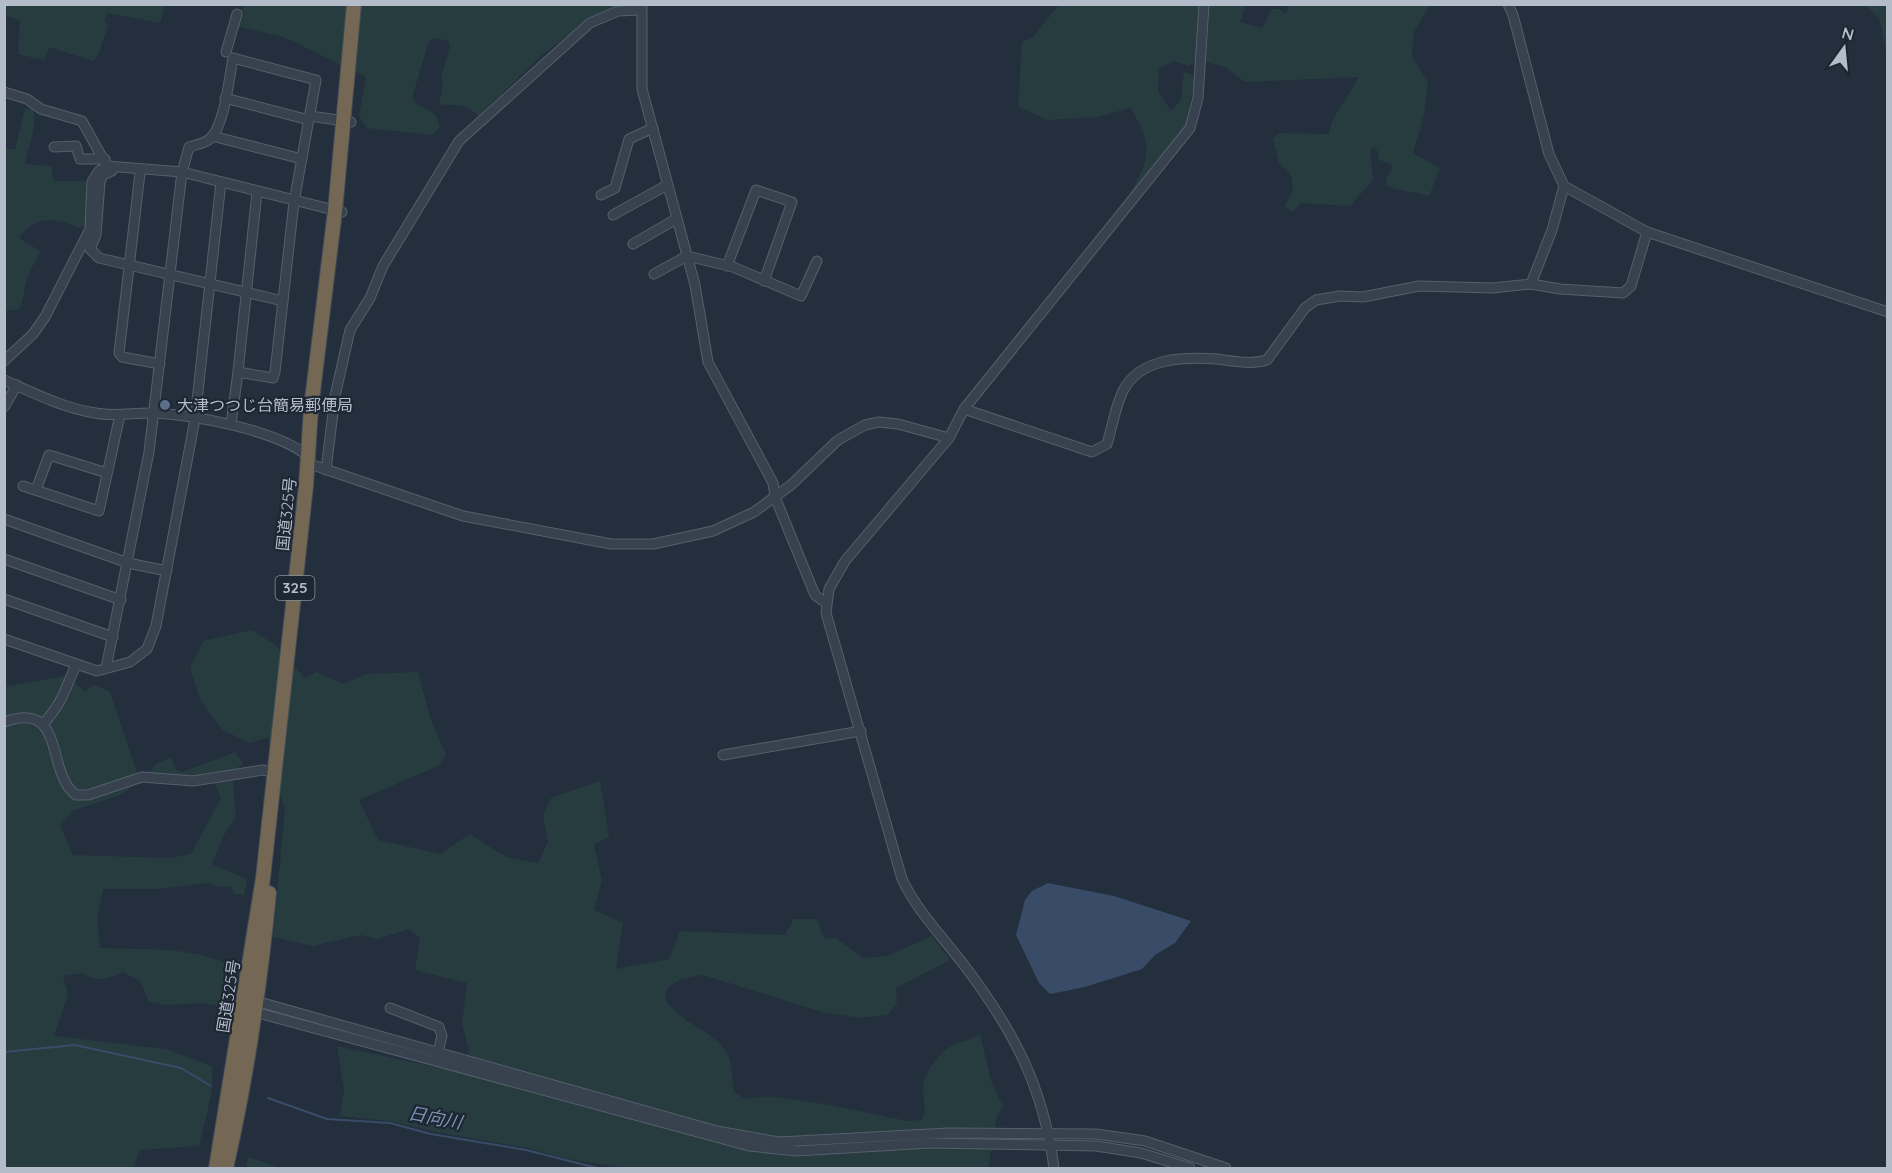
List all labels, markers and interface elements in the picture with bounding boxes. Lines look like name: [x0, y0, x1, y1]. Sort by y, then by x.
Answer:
north arrow: [1814, 18, 1874, 78]
text: N: [1840, 22, 1856, 45]
place label: 大津つつじ台簡易郵便局: [177, 395, 353, 415]
marker: 大津つつじ台簡易郵便局: [158, 398, 172, 412]
street label: 国道325号: [272, 476, 300, 552]
road number: 325: [276, 576, 314, 600]
street label: 国道325号: [212, 958, 244, 1034]
water label: 日向川: [406, 1101, 466, 1134]

